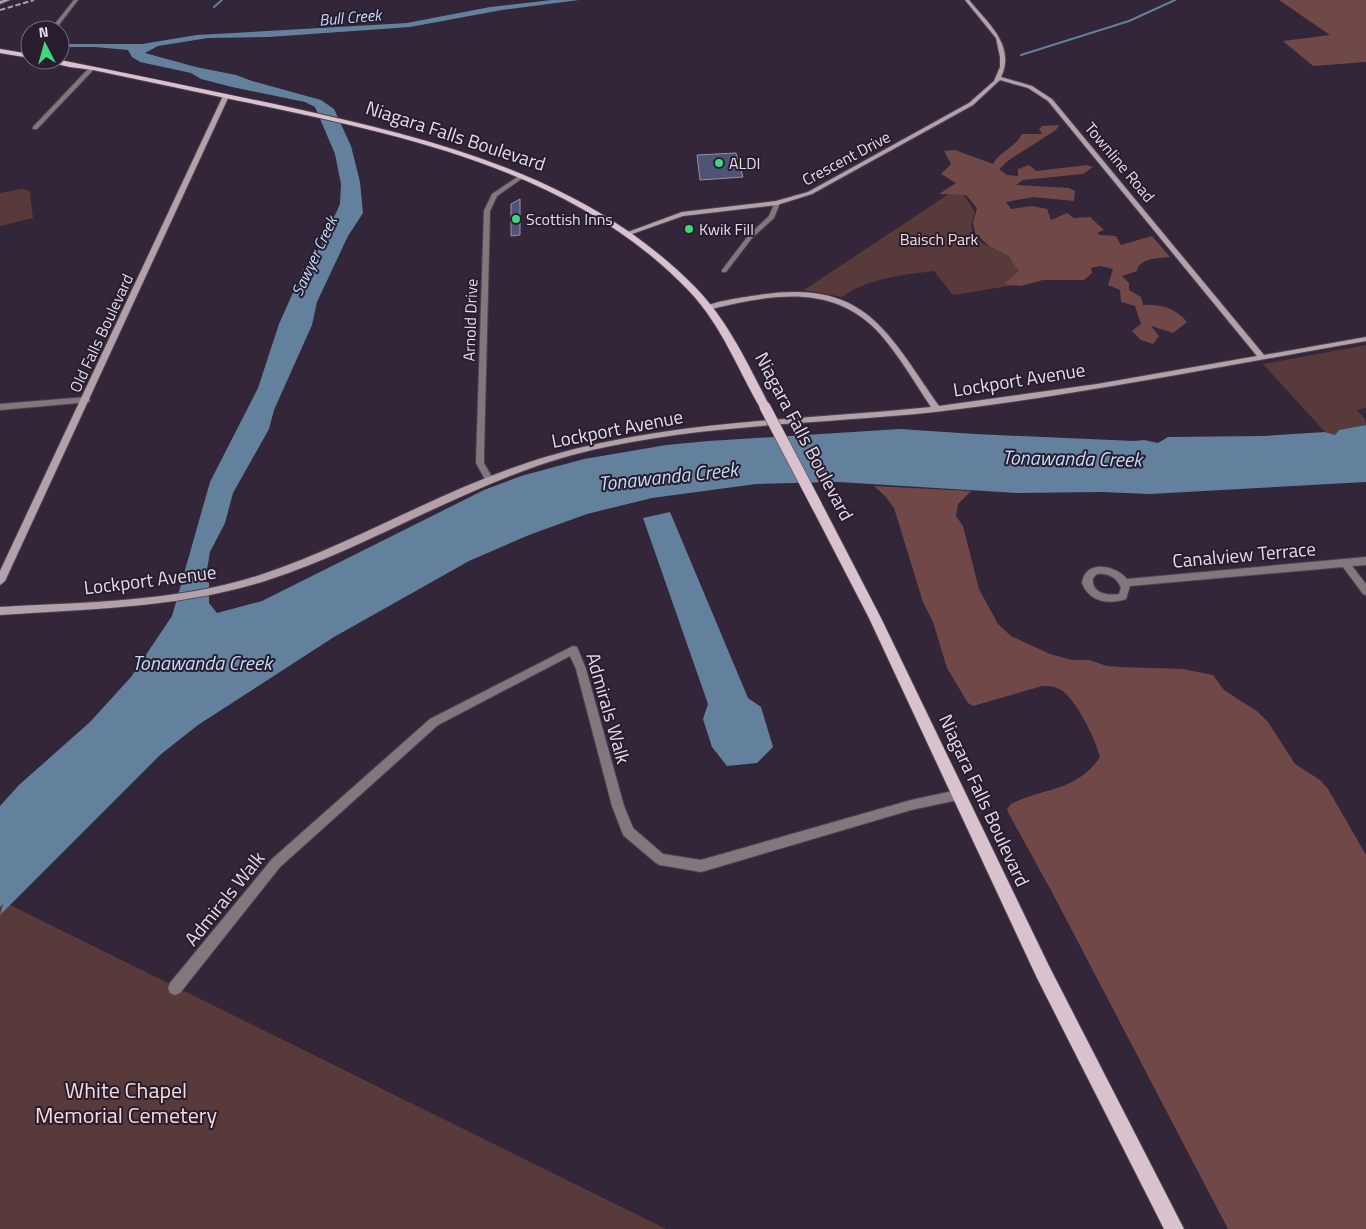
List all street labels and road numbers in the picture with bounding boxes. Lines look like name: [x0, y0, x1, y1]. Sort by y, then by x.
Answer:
street label: Niagara Falls Boulevard: [362, 92, 550, 178]
street label: Townline Road: [1079, 117, 1161, 207]
street label: Crescent Drive: [797, 125, 895, 191]
street label: Old Falls Boulevard: [63, 270, 139, 396]
street label: Arnold Drive: [457, 278, 483, 362]
street label: Niagara Falls Boulevard: [748, 346, 862, 526]
street label: Lockport Avenue: [951, 354, 1087, 404]
street label: Lockport Avenue: [549, 401, 685, 455]
street label: Canalview Terrace: [1171, 533, 1317, 575]
street label: Lockport Avenue: [82, 556, 218, 602]
street label: Admirals Walk: [579, 649, 639, 767]
street label: Niagara Falls Boulevard: [932, 709, 1038, 891]
street label: Admirals Walk: [177, 844, 271, 952]

